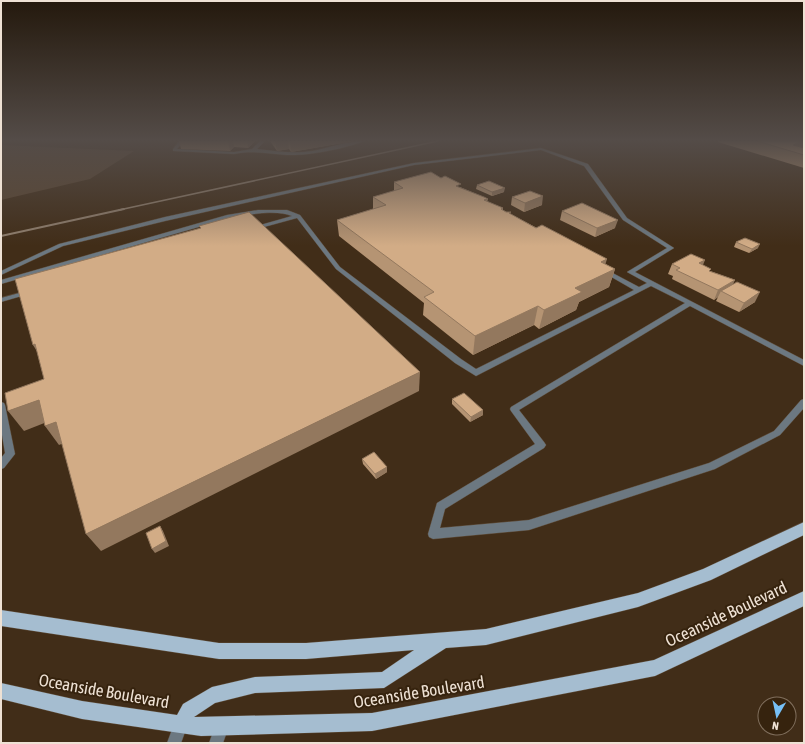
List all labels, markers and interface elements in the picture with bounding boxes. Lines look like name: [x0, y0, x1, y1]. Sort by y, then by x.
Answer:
street label: Oceanside Boulevard: [662, 577, 790, 651]
street label: Oceanside Boulevard: [37, 670, 171, 712]
street label: Oceanside Boulevard: [352, 672, 486, 712]
north arrow: [757, 696, 797, 736]
text: N: [771, 719, 780, 732]

